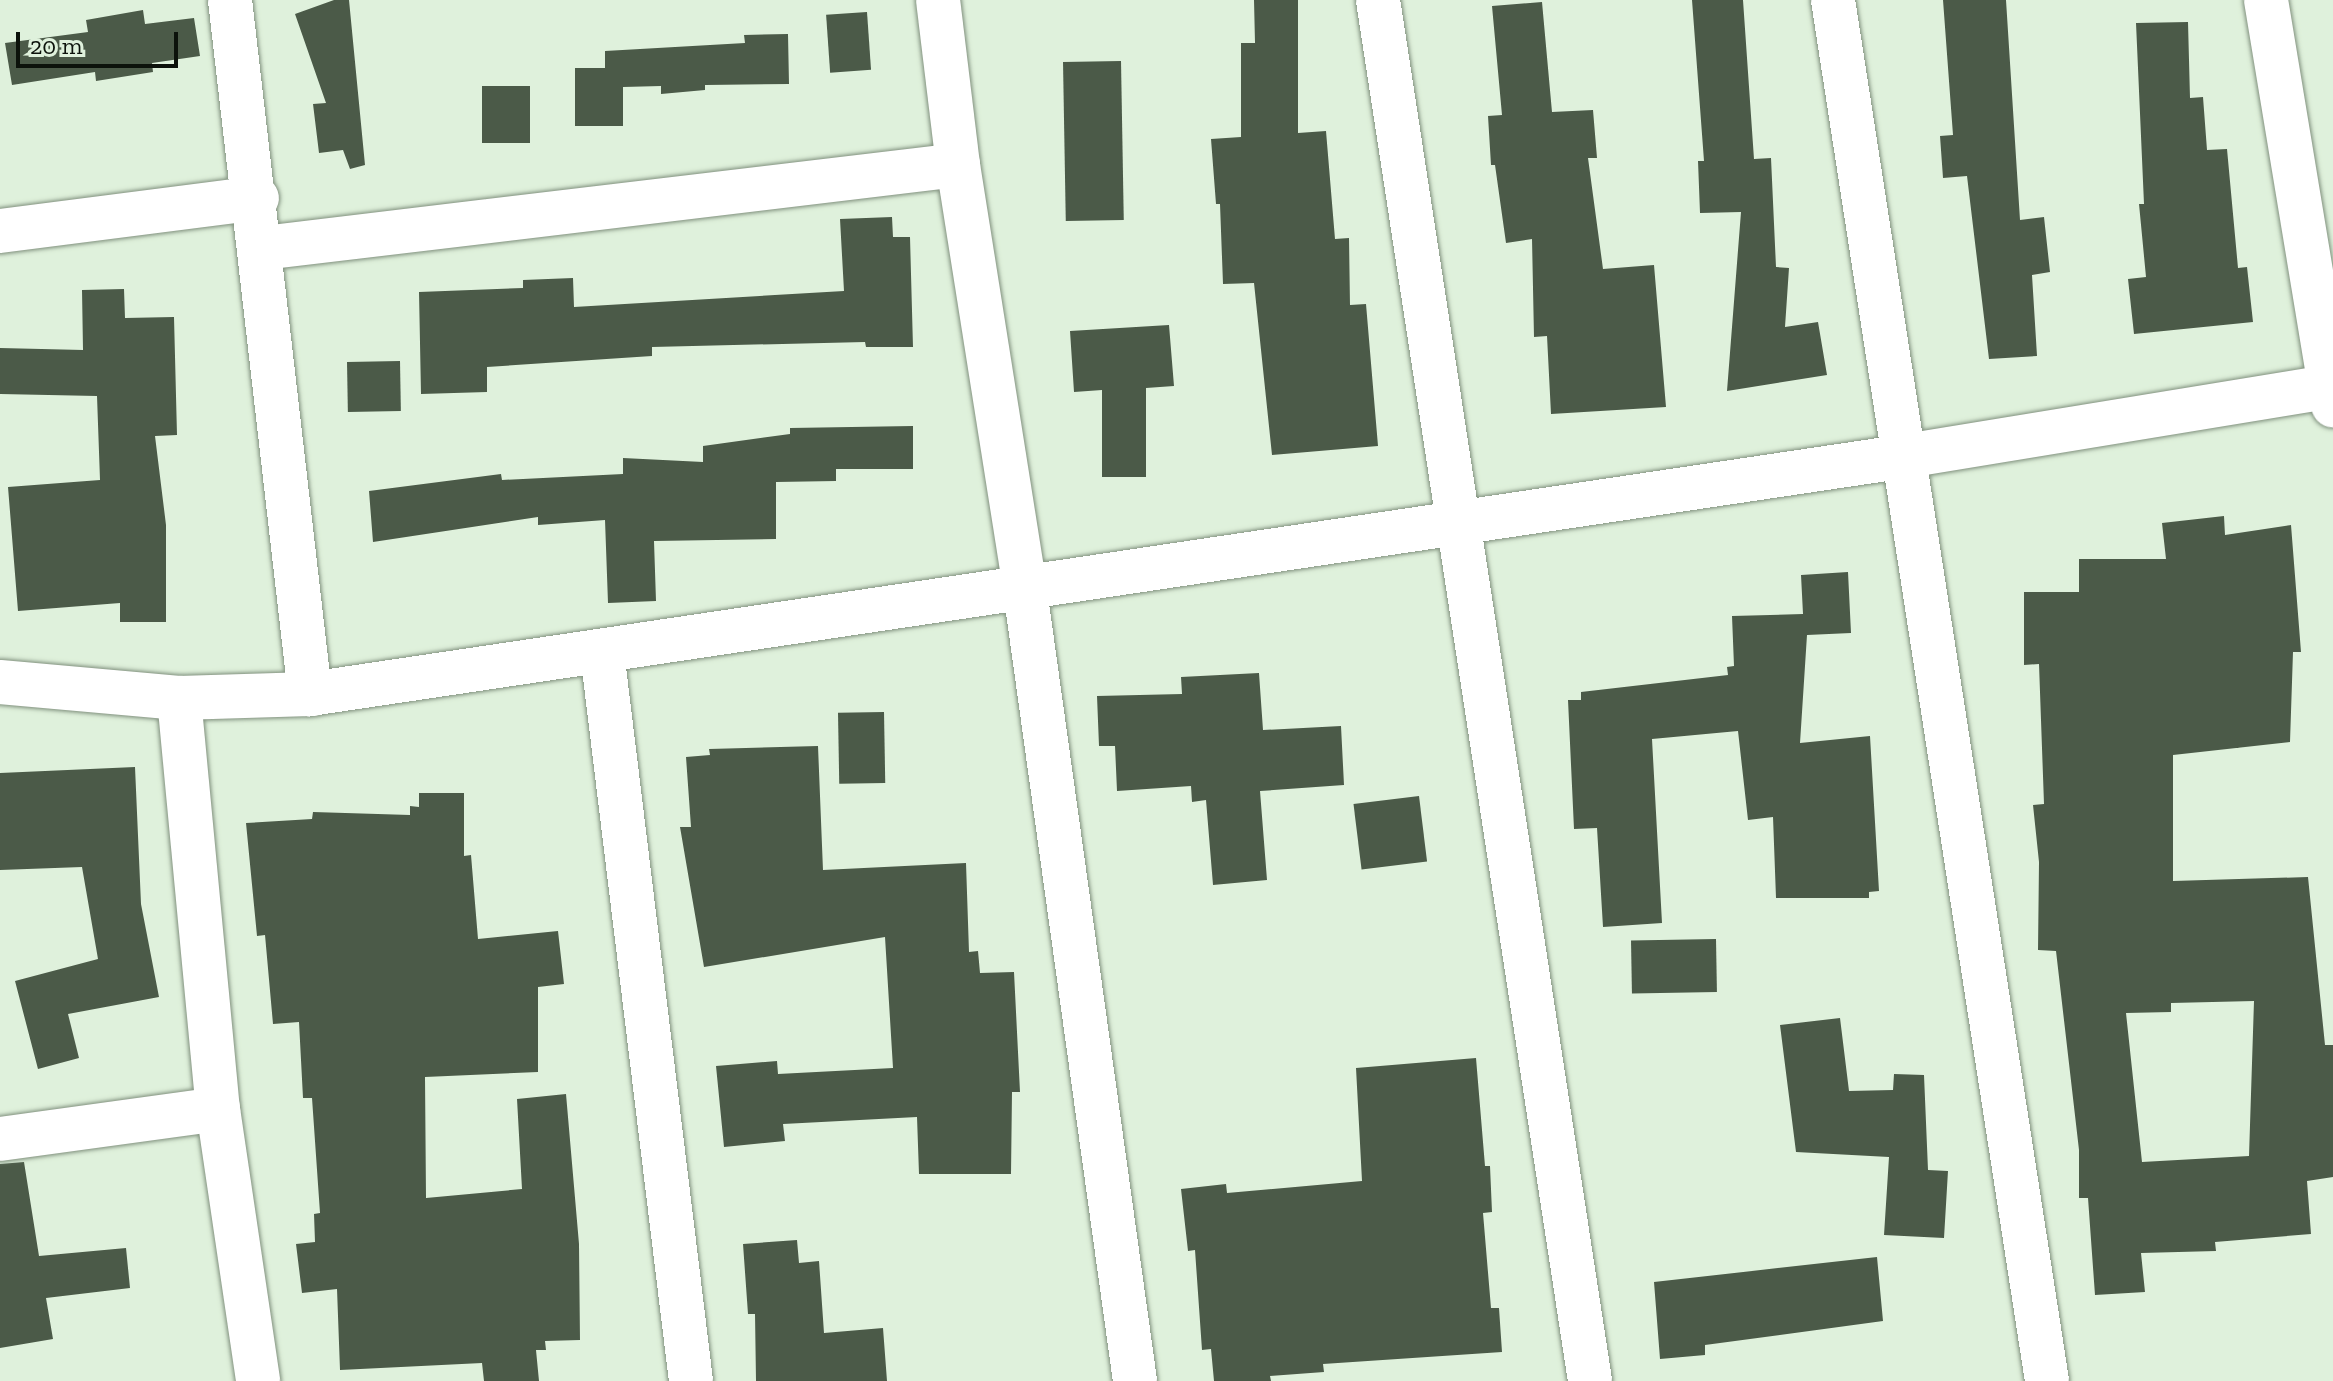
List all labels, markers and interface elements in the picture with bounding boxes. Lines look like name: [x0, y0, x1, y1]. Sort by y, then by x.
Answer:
scale bar: [20, 16, 182, 66]
text: 20 m: [30, 31, 82, 60]

